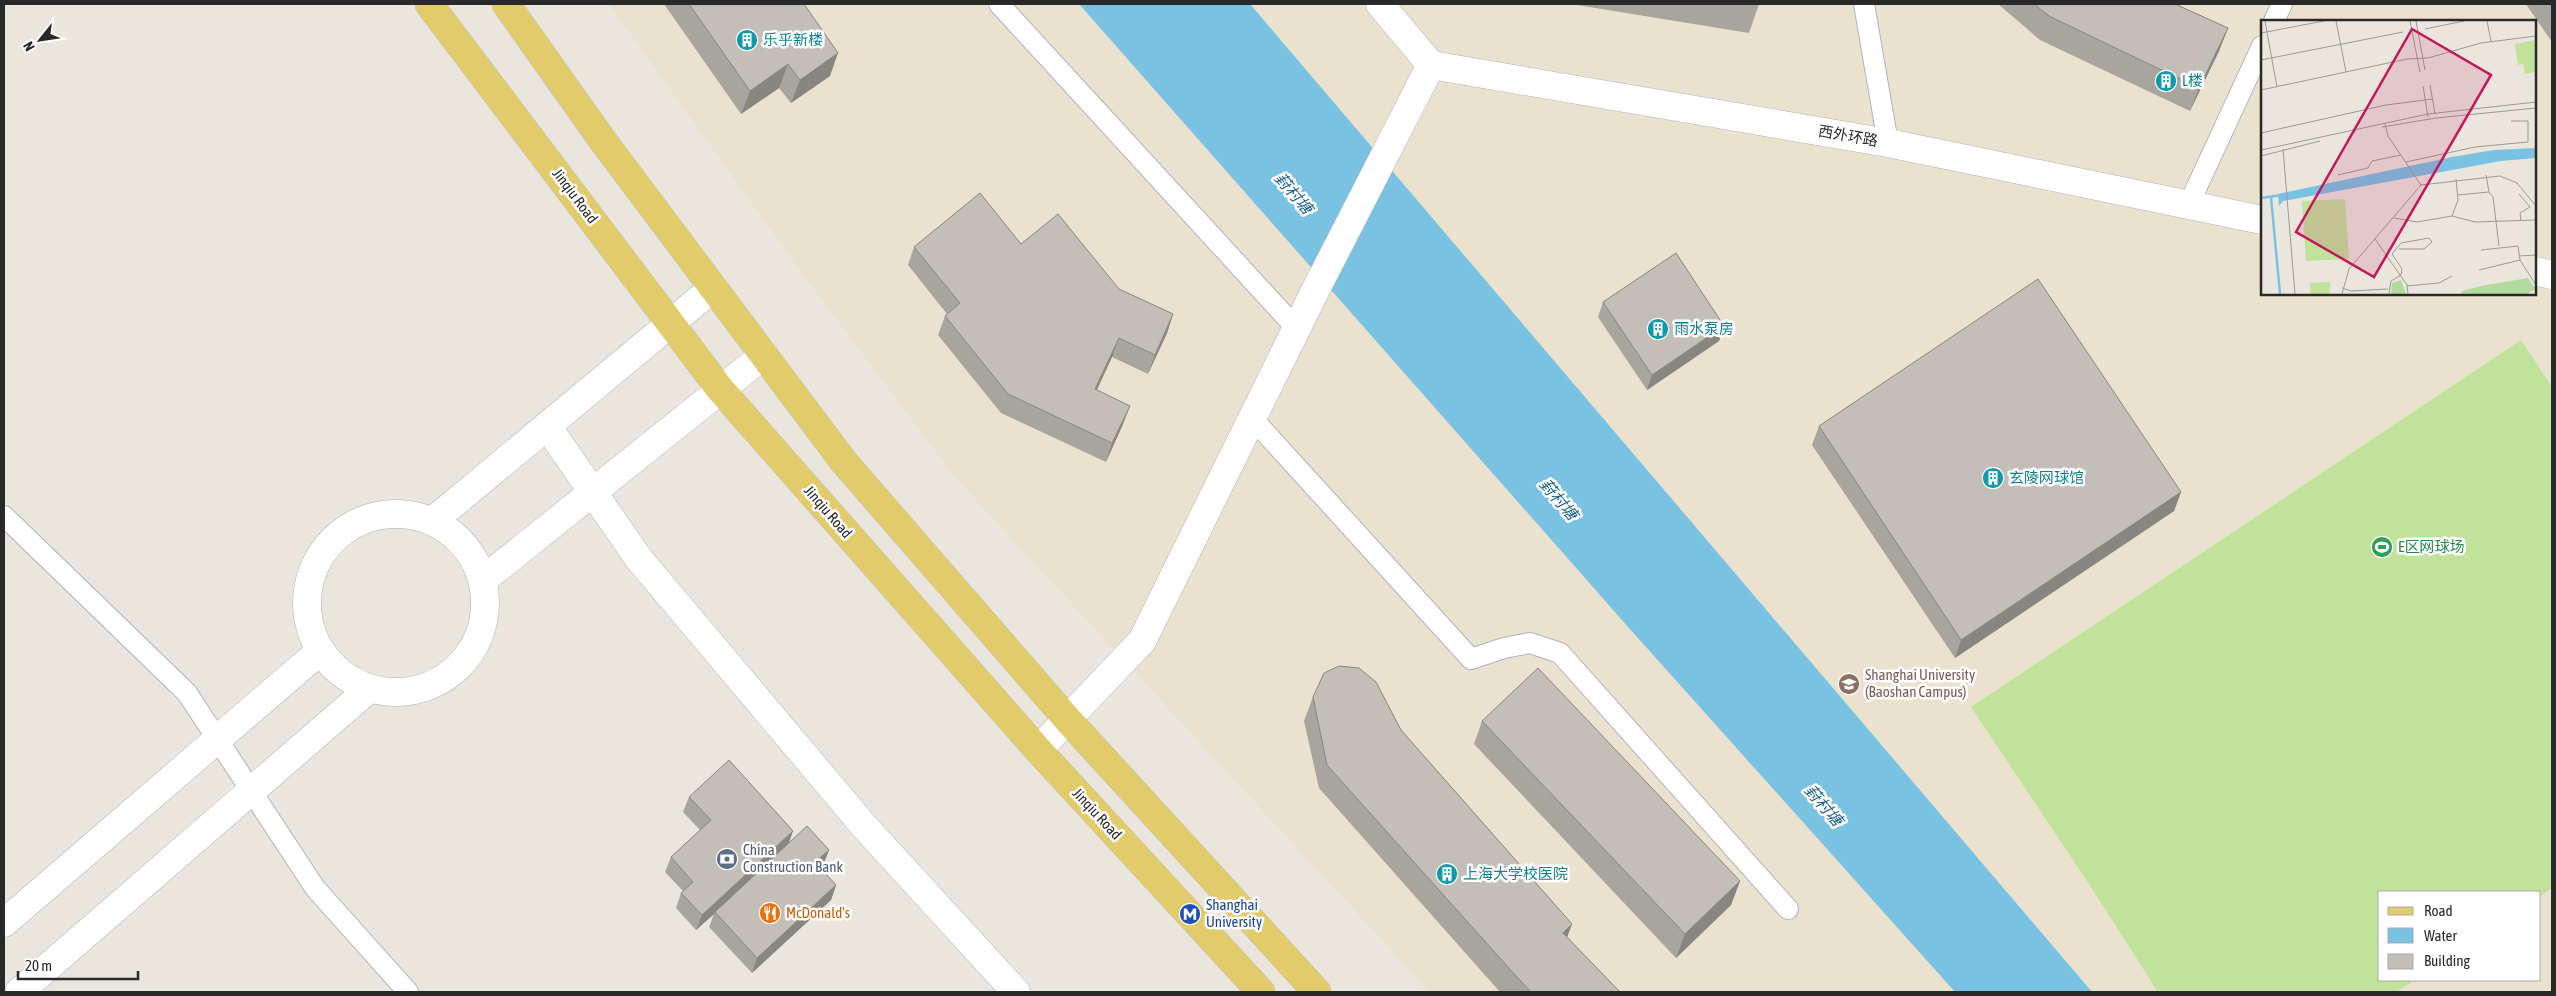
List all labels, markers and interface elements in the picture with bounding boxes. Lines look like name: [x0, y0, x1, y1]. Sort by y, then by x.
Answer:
north arrow: [15, 15, 65, 65]
inset map: [2261, 20, 2536, 295]
building icon: 乐乎新楼: [735, 28, 759, 52]
place label: 乐乎新楼: [763, 31, 823, 48]
text: N: [20, 39, 38, 54]
building icon: L楼: [2154, 69, 2178, 93]
place label: L楼: [2182, 72, 2203, 89]
street label: 西外环路: [1817, 122, 1879, 149]
street label: Jinqiu Road: [549, 165, 601, 226]
water label: 葑村塘: [1271, 169, 1319, 219]
building icon: 雨水泵房: [1646, 317, 1670, 341]
place label: 雨水泵房: [1674, 320, 1734, 337]
building icon: 玄陵网球馆: [1981, 466, 2005, 490]
place label: 玄陵网球馆: [2009, 469, 2084, 486]
water label: 葑村塘: [1536, 475, 1584, 525]
street label: Jinqiu Road: [801, 482, 856, 541]
sports icon: E区网球场: [2370, 535, 2394, 559]
place label: E区网球场: [2398, 538, 2464, 555]
place label: Shanghai University (Baoshan Campus): [1865, 666, 1975, 700]
school or university icon: Shanghai University (Baoshan Campus): [1837, 672, 1861, 696]
water label: 葑村塘: [1801, 781, 1849, 831]
street label: Jinqiu Road: [1069, 784, 1125, 843]
place label: China Construction Bank: [743, 841, 843, 875]
bank icon: China Construction Bank: [715, 847, 739, 871]
building icon: 上海大学校医院: [1435, 862, 1459, 886]
place label: 上海大学校医院: [1463, 865, 1568, 882]
legend: [2378, 891, 2541, 981]
place label: Shanghai University: [1206, 896, 1262, 930]
restaurant icon: McDonald's: [758, 901, 782, 925]
metro station icon: Shanghai University: [1178, 902, 1202, 926]
text: Road: [2424, 902, 2453, 919]
place label: McDonald's: [786, 904, 850, 921]
text: Water: [2424, 927, 2457, 944]
scale bar: [18, 948, 138, 980]
text: Building: [2424, 952, 2470, 969]
text: 20 m: [25, 957, 52, 974]

